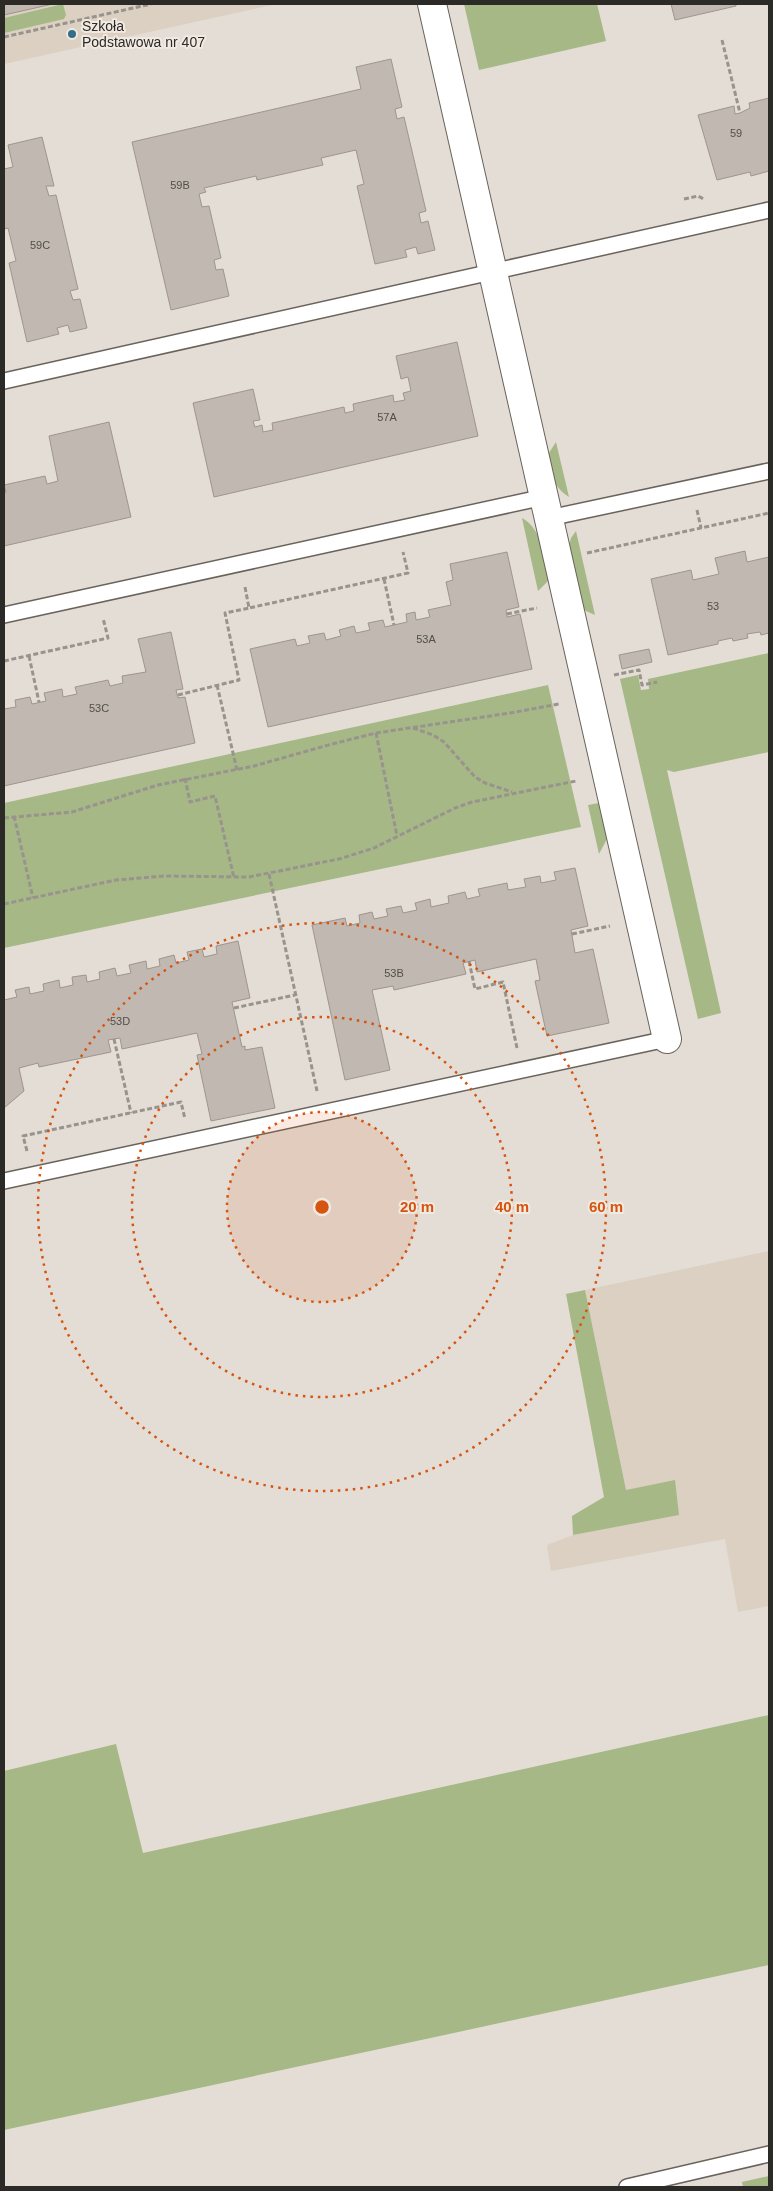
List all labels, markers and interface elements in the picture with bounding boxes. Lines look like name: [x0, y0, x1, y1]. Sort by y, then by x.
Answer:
place label: Szkoła Podstawowa nr 407: [82, 18, 205, 50]
marker: Szkoła Podstawowa nr 407: [66, 28, 78, 40]
house number: 59: [730, 127, 742, 139]
house number: 59B: [170, 179, 190, 191]
house number: 59C: [30, 239, 50, 251]
house number: 57A: [377, 411, 397, 423]
house number: 53: [707, 600, 719, 612]
house number: 53A: [416, 633, 436, 645]
house number: 53C: [89, 702, 109, 714]
house number: 53B: [384, 967, 404, 979]
house number: 53D: [110, 1015, 130, 1027]
centre of rings: [313, 1198, 331, 1216]
text: 20 m: [400, 1198, 434, 1215]
text: 40 m: [495, 1198, 529, 1215]
text: 60 m: [589, 1198, 623, 1215]

